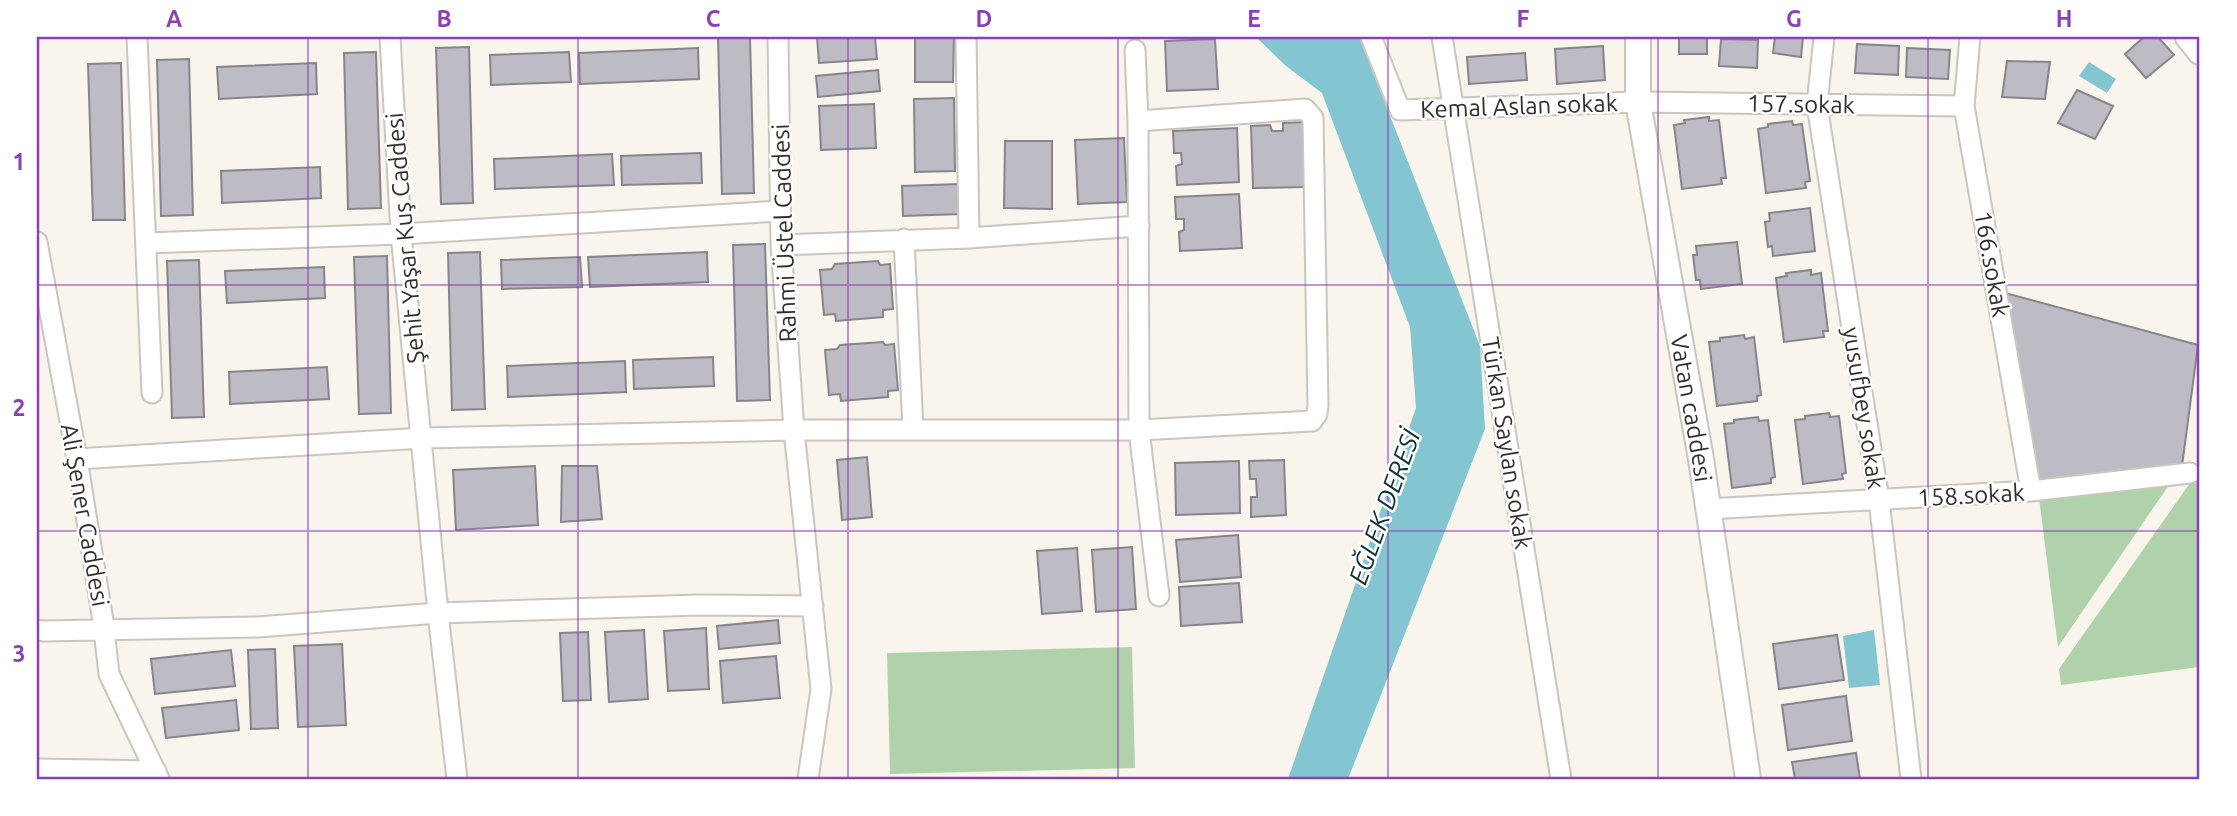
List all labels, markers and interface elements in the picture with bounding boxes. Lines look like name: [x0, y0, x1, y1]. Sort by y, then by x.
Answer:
text: A: [166, 6, 182, 31]
text: B: [436, 6, 452, 31]
text: C: [706, 6, 721, 31]
text: D: [976, 6, 992, 31]
text: E: [1247, 6, 1261, 31]
text: F: [1517, 6, 1530, 31]
text: G: [1786, 6, 1802, 31]
text: H: [2056, 6, 2072, 31]
street label: Kemal Aslan sokak: [1420, 89, 1618, 123]
street label: 157.sokak: [1747, 90, 1855, 118]
street label: Şehit Yaşar Kuş Caddesi: [381, 111, 429, 365]
street label: Rahmi Üstel Caddesi: [767, 123, 801, 343]
text: 1: [13, 149, 25, 174]
street label: 166.sokak: [1969, 209, 2015, 319]
street label: yusufbey sokak: [1838, 325, 1890, 491]
street label: Vatan caddesi: [1666, 332, 1718, 484]
street label: Türkan Saylan sokak: [1477, 335, 1537, 551]
text: 2: [13, 395, 25, 420]
street label: Ali Şener Caddesi: [56, 421, 114, 609]
water label: EĞLEK DERESİ: [1342, 423, 1426, 588]
street label: 158.sokak: [1917, 479, 2025, 511]
text: 3: [13, 641, 25, 666]

